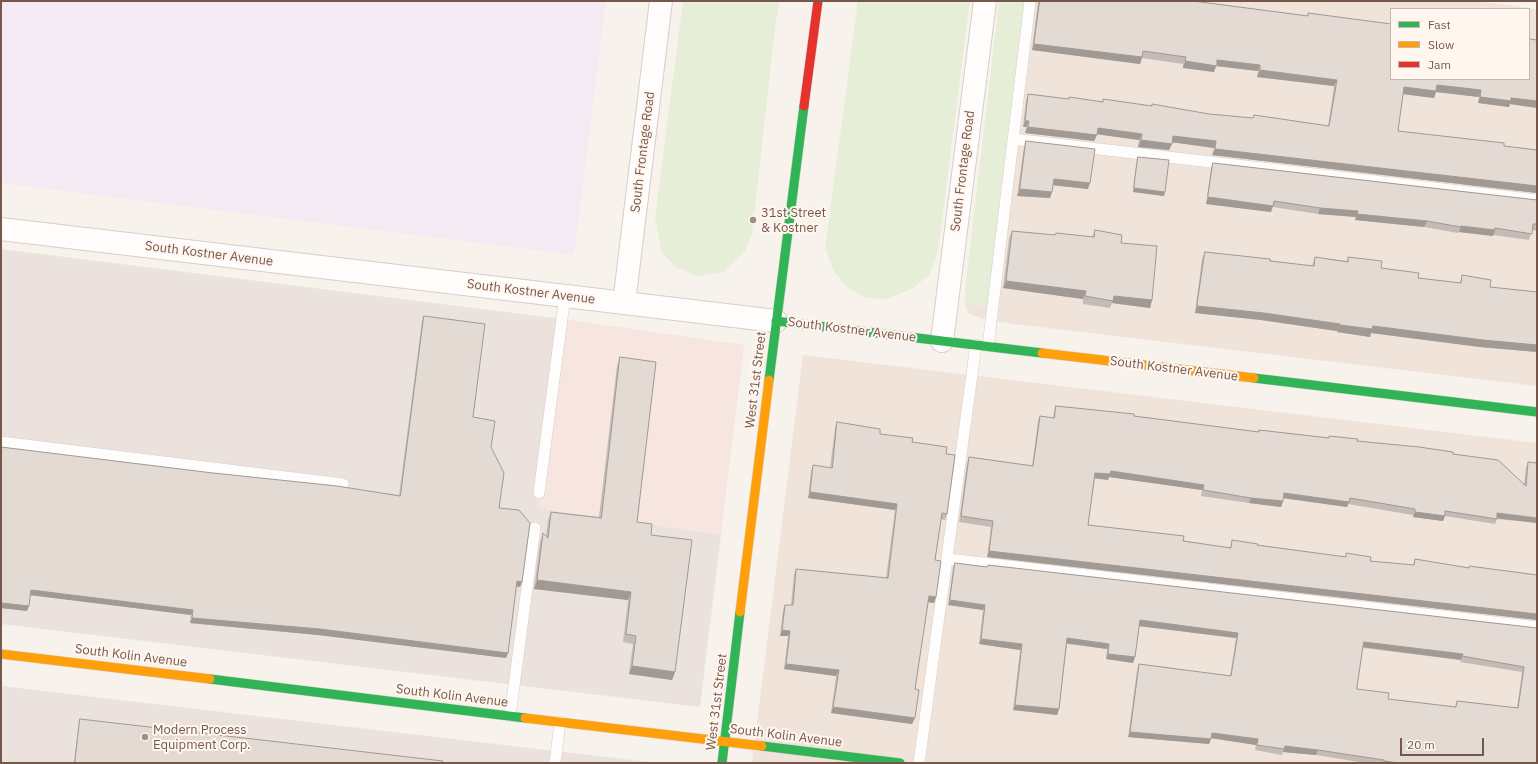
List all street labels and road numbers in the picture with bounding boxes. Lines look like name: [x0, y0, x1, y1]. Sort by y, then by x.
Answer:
street label: South Frontage Road: [628, 91, 658, 213]
street label: South Frontage Road: [948, 110, 978, 232]
street label: South Kostner Avenue: [144, 238, 274, 270]
street label: South Kostner Avenue: [466, 276, 596, 308]
street label: South Kostner Avenue: [787, 314, 917, 346]
street label: West 31st Street: [742, 331, 770, 429]
street label: South Kostner Avenue: [1109, 353, 1239, 385]
street label: South Kolin Avenue: [74, 641, 188, 671]
street label: West 31st Street: [703, 653, 731, 751]
street label: South Kolin Avenue: [395, 681, 509, 711]
street label: South Kolin Avenue: [729, 721, 843, 751]

